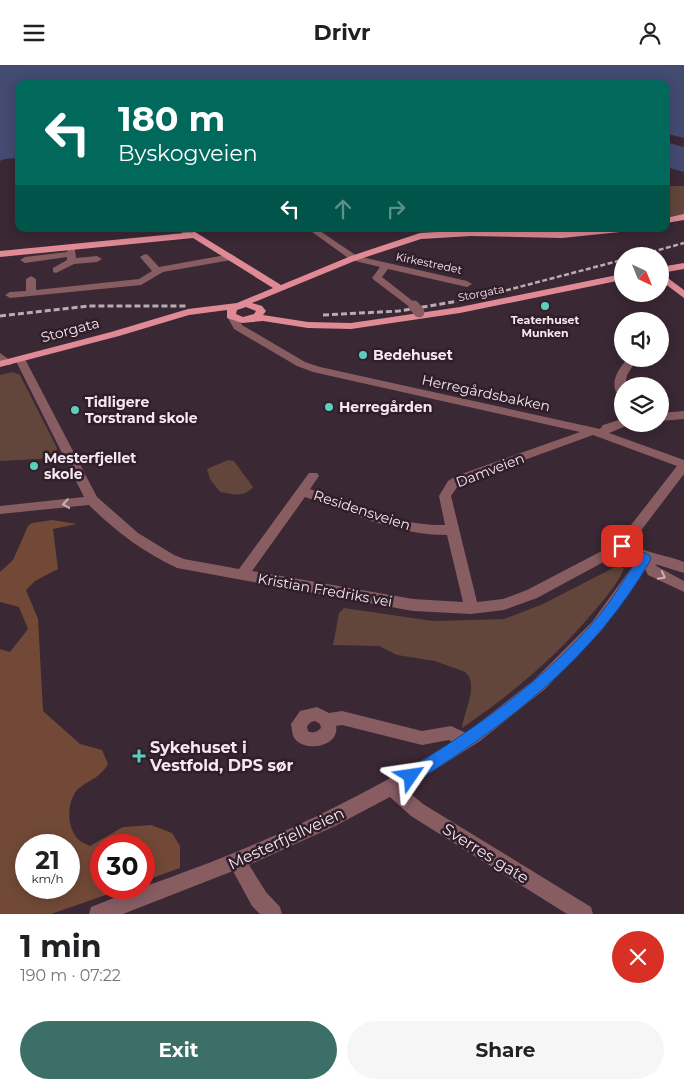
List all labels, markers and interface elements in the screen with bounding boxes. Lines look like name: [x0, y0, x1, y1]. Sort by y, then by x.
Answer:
icon: menu: [20, 19, 48, 47]
text: Drivr: [314, 19, 370, 46]
icon: person: [636, 19, 664, 47]
text: 180 m: [118, 97, 225, 140]
icon: left: [35, 100, 100, 165]
text: Byskogveien: [118, 140, 258, 167]
icon: left: [276, 195, 304, 223]
icon: ahead: [329, 195, 357, 223]
icon: right: [382, 195, 410, 223]
north arrow: [614, 247, 669, 303]
map controls: [614, 247, 669, 432]
street label: Kirkestredet: [395, 249, 464, 277]
street label: Storgata: [457, 282, 505, 304]
marker: Teaterhuset Munken: [539, 300, 551, 312]
button: sound: [614, 312, 669, 367]
place label: Teaterhuset Munken: [511, 313, 580, 340]
street label: Storgata: [39, 314, 101, 346]
place label: Bedehuset: [373, 346, 453, 364]
marker: Bedehuset: [357, 349, 369, 361]
street label: Herregårdsbakken: [420, 371, 552, 415]
button: layers: [614, 377, 669, 432]
place label: Tidligere Torstrand skole: [85, 393, 198, 427]
place label: Herregården: [339, 398, 432, 416]
marker: Herregården: [323, 401, 335, 413]
marker: Tidligere Torstrand skole: [69, 404, 81, 416]
place label: Mesterfjellet skole: [44, 449, 136, 483]
street label: Damveien: [453, 449, 527, 491]
marker: Mesterfjellet skole: [28, 460, 40, 472]
street label: Residensveien: [311, 486, 413, 534]
one-way arrow: [62, 498, 70, 509]
pin: [601, 525, 643, 567]
icon: arrive: [608, 532, 636, 560]
street label: Kristian Fredriks vei: [256, 569, 394, 611]
one-way arrow: [656, 570, 665, 580]
place label: Sykehuset i Vestfold, DPS sør: [149, 738, 293, 775]
marker: Sykehuset i Vestfold, DPS sør: [132, 749, 146, 763]
position arrow: [384, 749, 436, 801]
street label: Mesterfjellveien: [225, 803, 347, 874]
street label: Sverres gate: [439, 819, 532, 888]
speed limit sign: 30: [90, 834, 155, 899]
text: 21: [35, 845, 60, 875]
text: km/h: [31, 871, 64, 886]
text: 1 min: [20, 928, 101, 965]
button: close: [612, 931, 664, 983]
text: 190 m · 07:22: [20, 966, 121, 985]
button: Exit: [20, 1021, 337, 1079]
button: Share: [347, 1021, 664, 1079]

